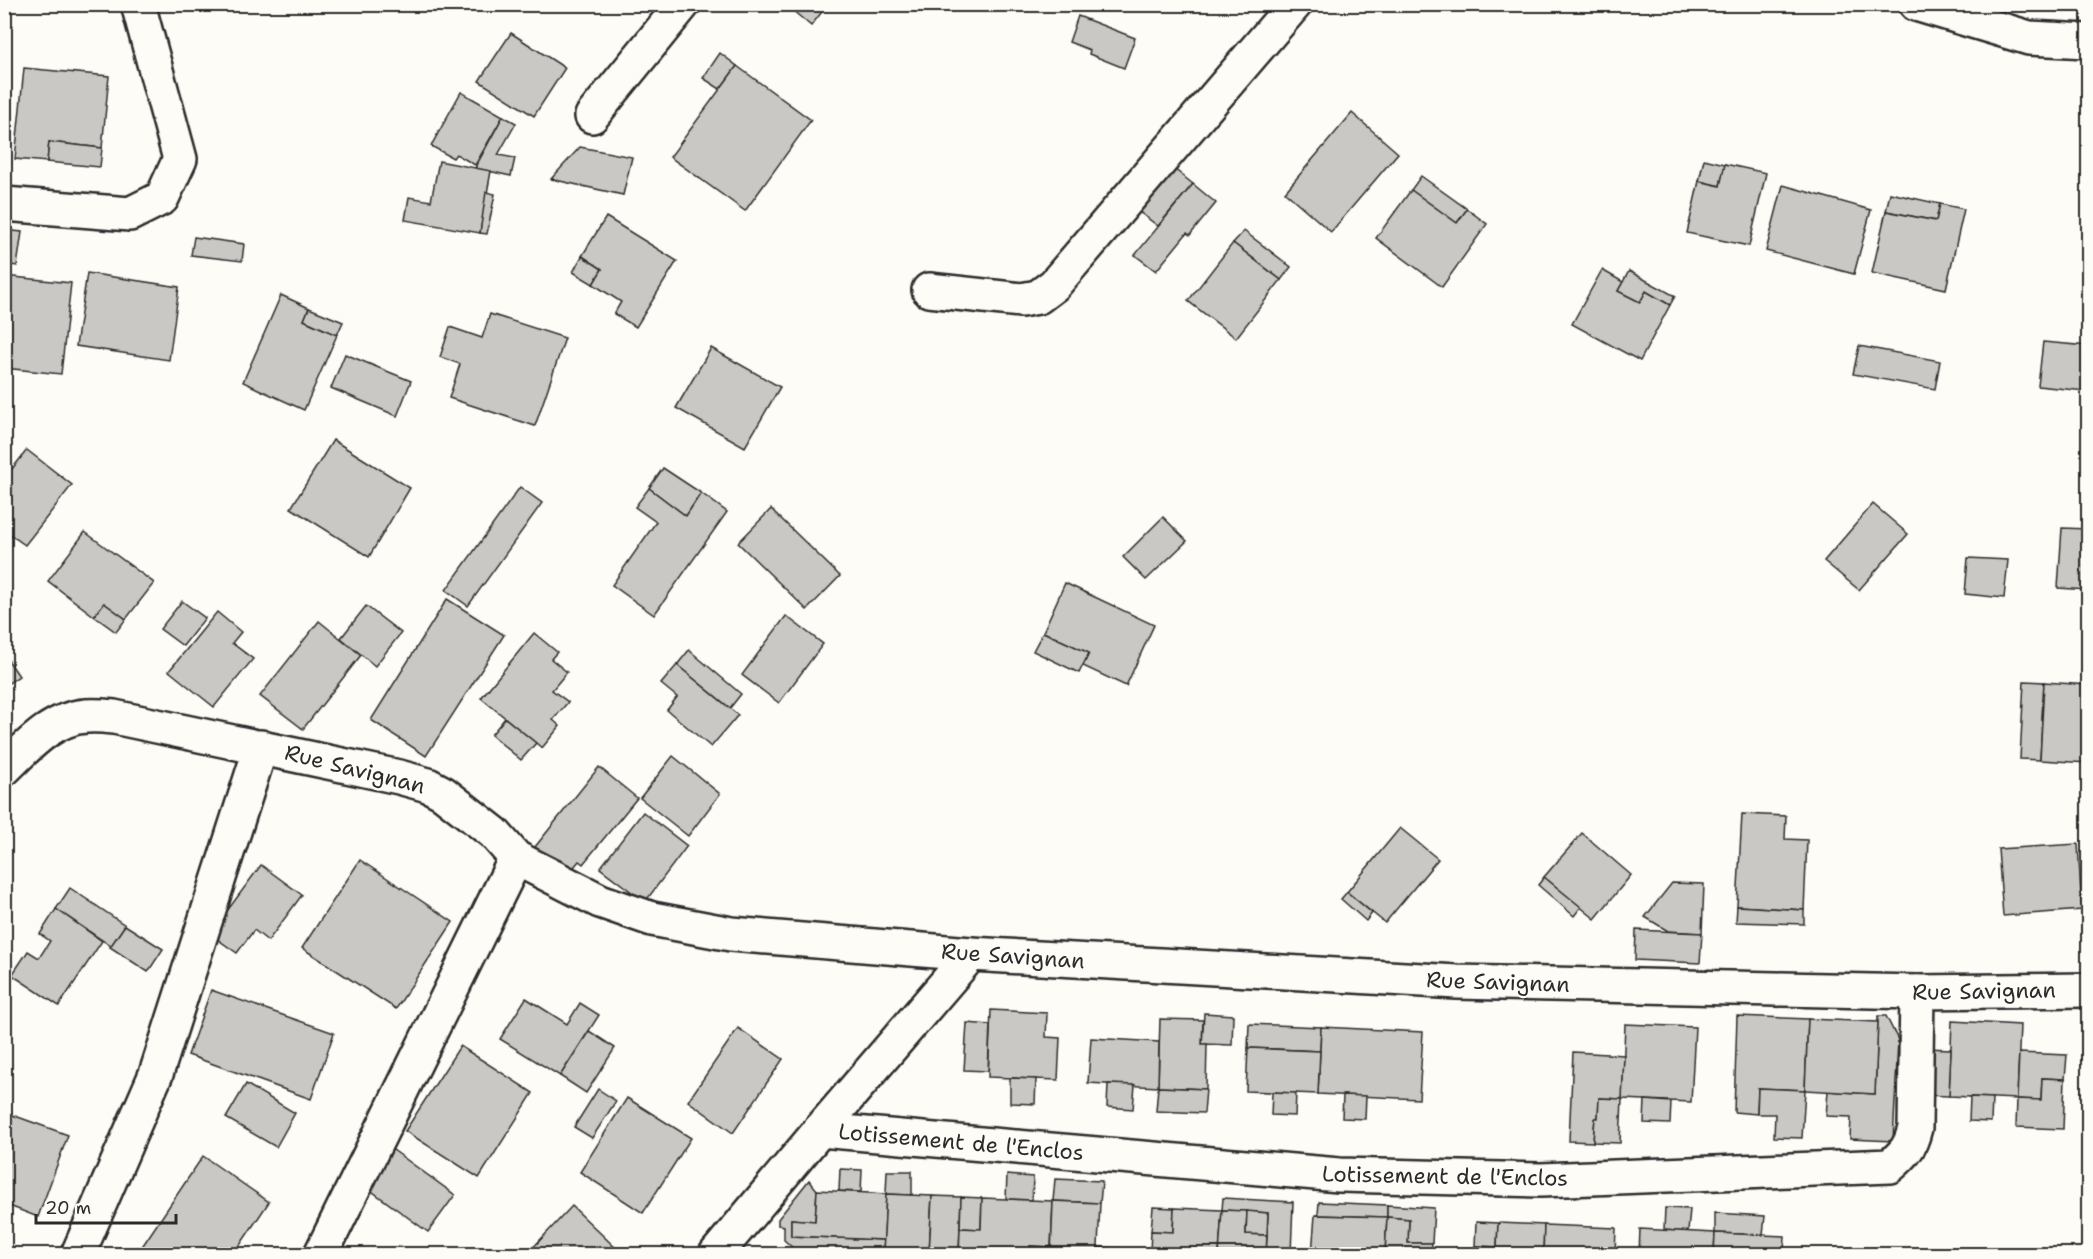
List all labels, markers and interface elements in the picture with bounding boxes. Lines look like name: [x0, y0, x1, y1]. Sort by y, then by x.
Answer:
street label: Rue Savignan: [282, 738, 428, 800]
street label: Rue Savignan: [940, 937, 1086, 975]
street label: Rue Savignan: [1426, 965, 1570, 999]
street label: Rue Savignan: [1912, 975, 2056, 1007]
street label: Lotissement de l'Enclos: [837, 1117, 1085, 1167]
street label: Lotissement de l'Enclos: [1322, 1159, 1568, 1193]
scale bar: [36, 1187, 176, 1225]
text: 20 m: [45, 1196, 91, 1220]

